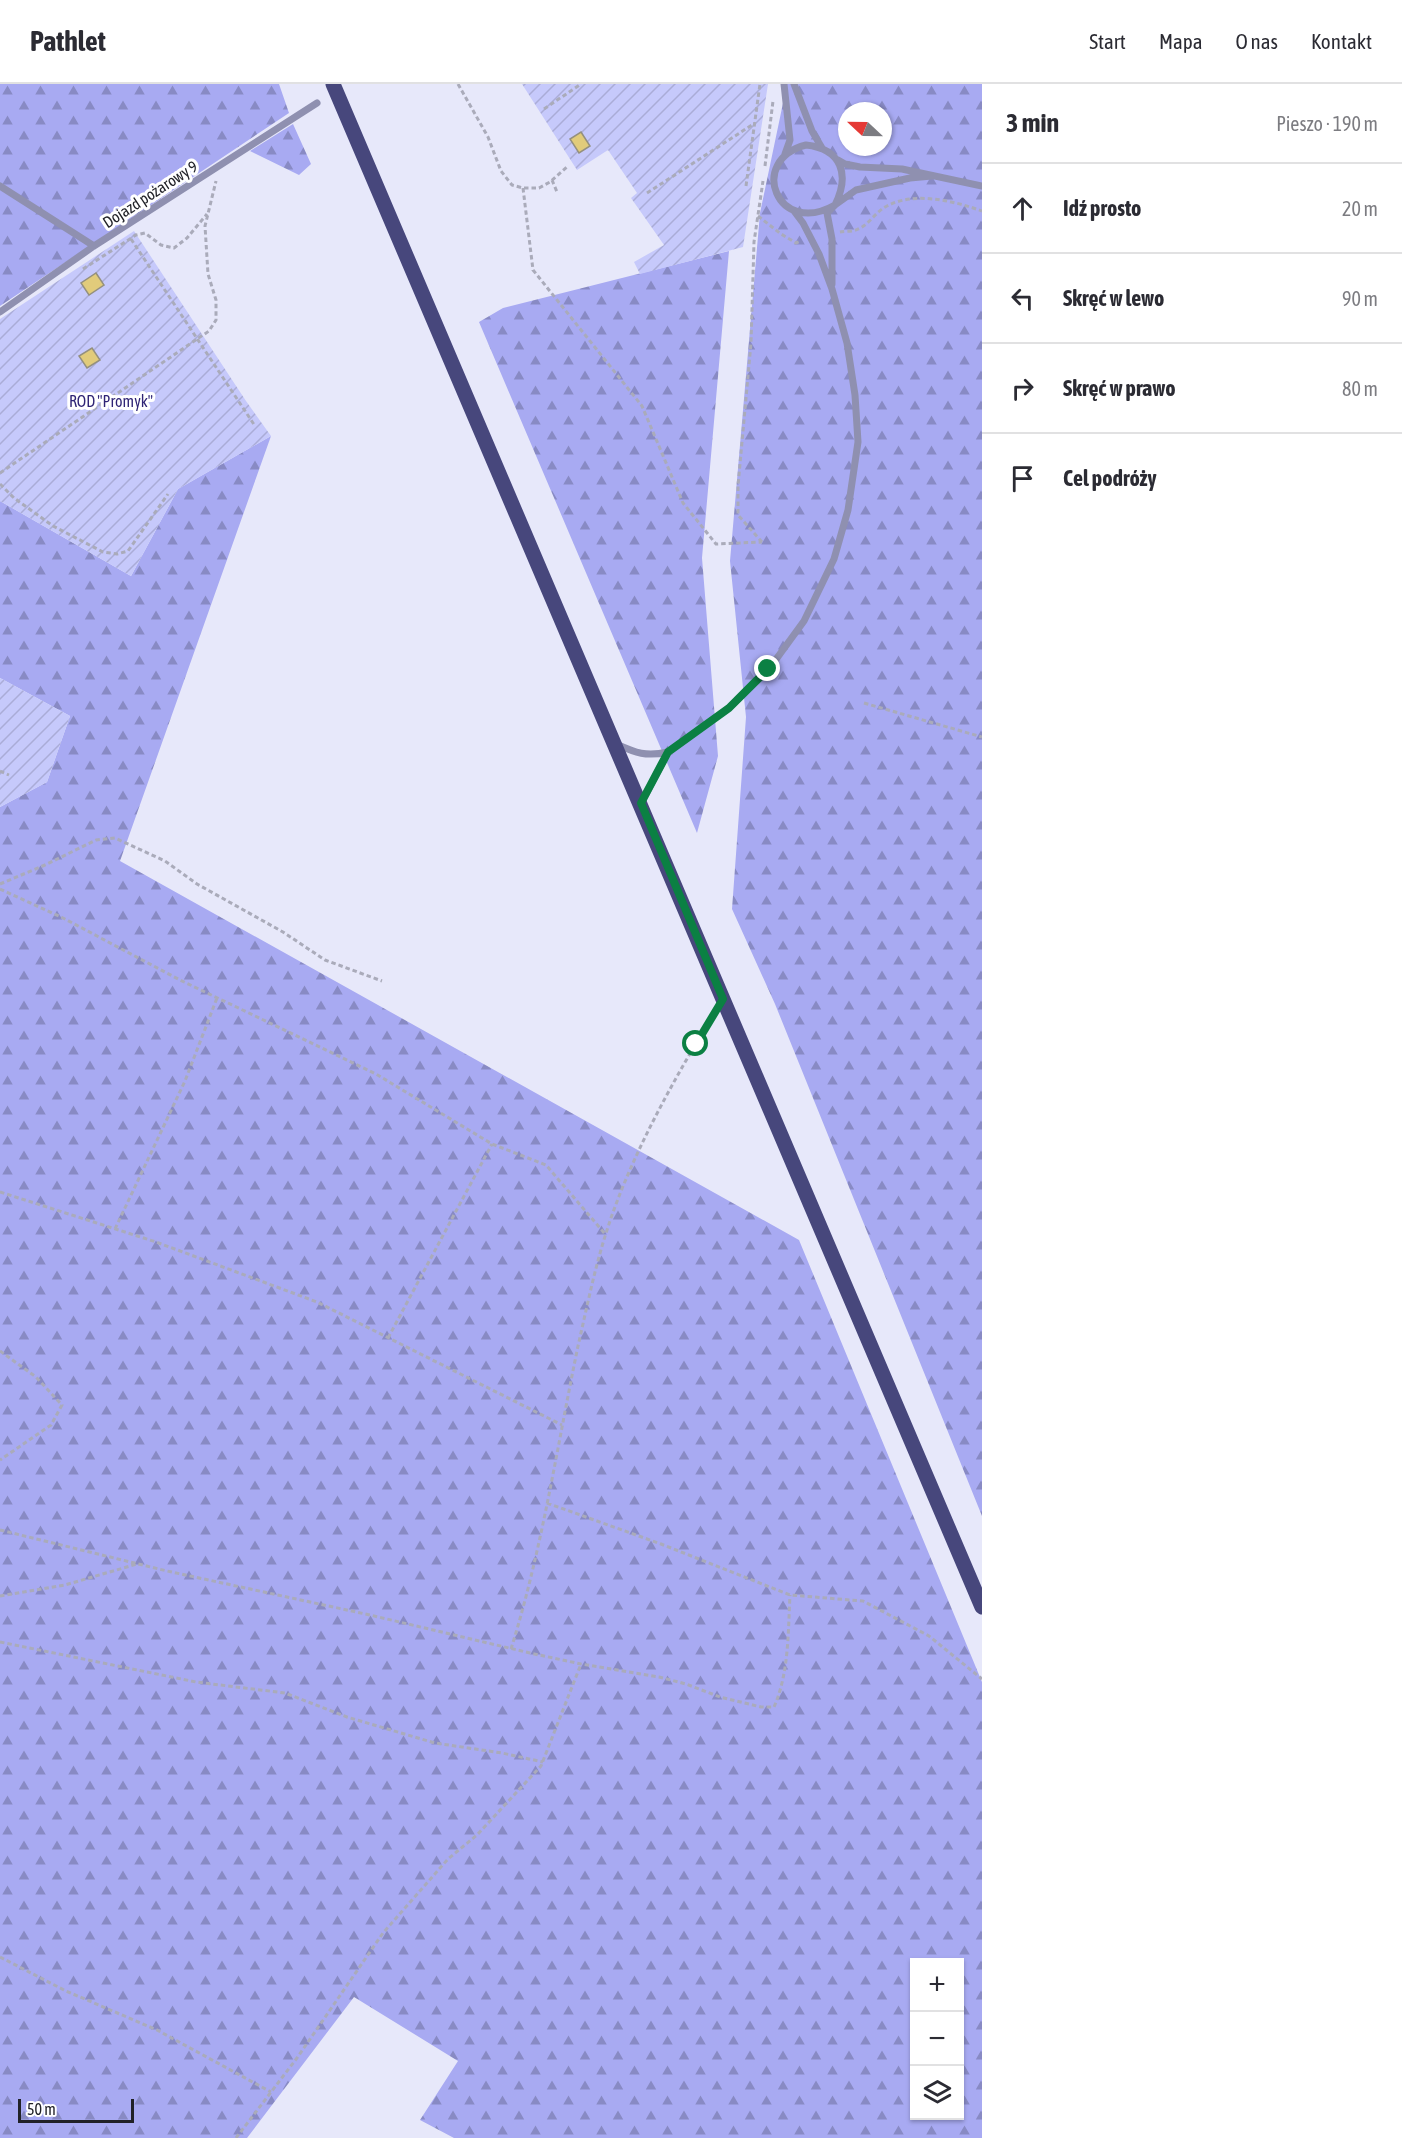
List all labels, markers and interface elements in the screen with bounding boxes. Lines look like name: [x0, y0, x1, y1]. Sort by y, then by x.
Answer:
text: Pathlet: [30, 25, 106, 57]
text: Start: [1089, 29, 1126, 53]
text: Mapa: [1159, 29, 1202, 53]
text: O nas: [1235, 29, 1278, 53]
text: Kontakt: [1311, 29, 1372, 53]
north arrow: [838, 102, 892, 156]
text: 3 min: [1006, 108, 1059, 138]
text: Pieszo · 190 m: [1276, 112, 1378, 135]
street label: Dojazd pożarowy 9: [99, 157, 201, 232]
icon: ahead: [1006, 192, 1039, 225]
text: Idź prosto: [1063, 195, 1141, 221]
text: 20 m: [1342, 197, 1378, 220]
icon: left: [1006, 282, 1039, 315]
text: Skręć w lewo: [1063, 285, 1164, 311]
text: 90 m: [1342, 287, 1378, 310]
icon: right: [1006, 372, 1039, 405]
text: Skręć w prawo: [1063, 375, 1176, 401]
text: 80 m: [1342, 377, 1378, 400]
park label: ROD "Promyk": [69, 392, 153, 411]
icon: arrive: [1006, 462, 1039, 495]
text: Cel podróży: [1063, 465, 1157, 491]
route end: [754, 655, 780, 681]
route start: [682, 1030, 708, 1056]
map controls: [910, 1958, 964, 2120]
button: +: [910, 1958, 964, 2012]
button: −: [910, 2012, 964, 2066]
button: layers: [910, 2066, 964, 2120]
scale bar: [18, 2096, 134, 2124]
text: 50 m: [27, 2100, 56, 2118]

